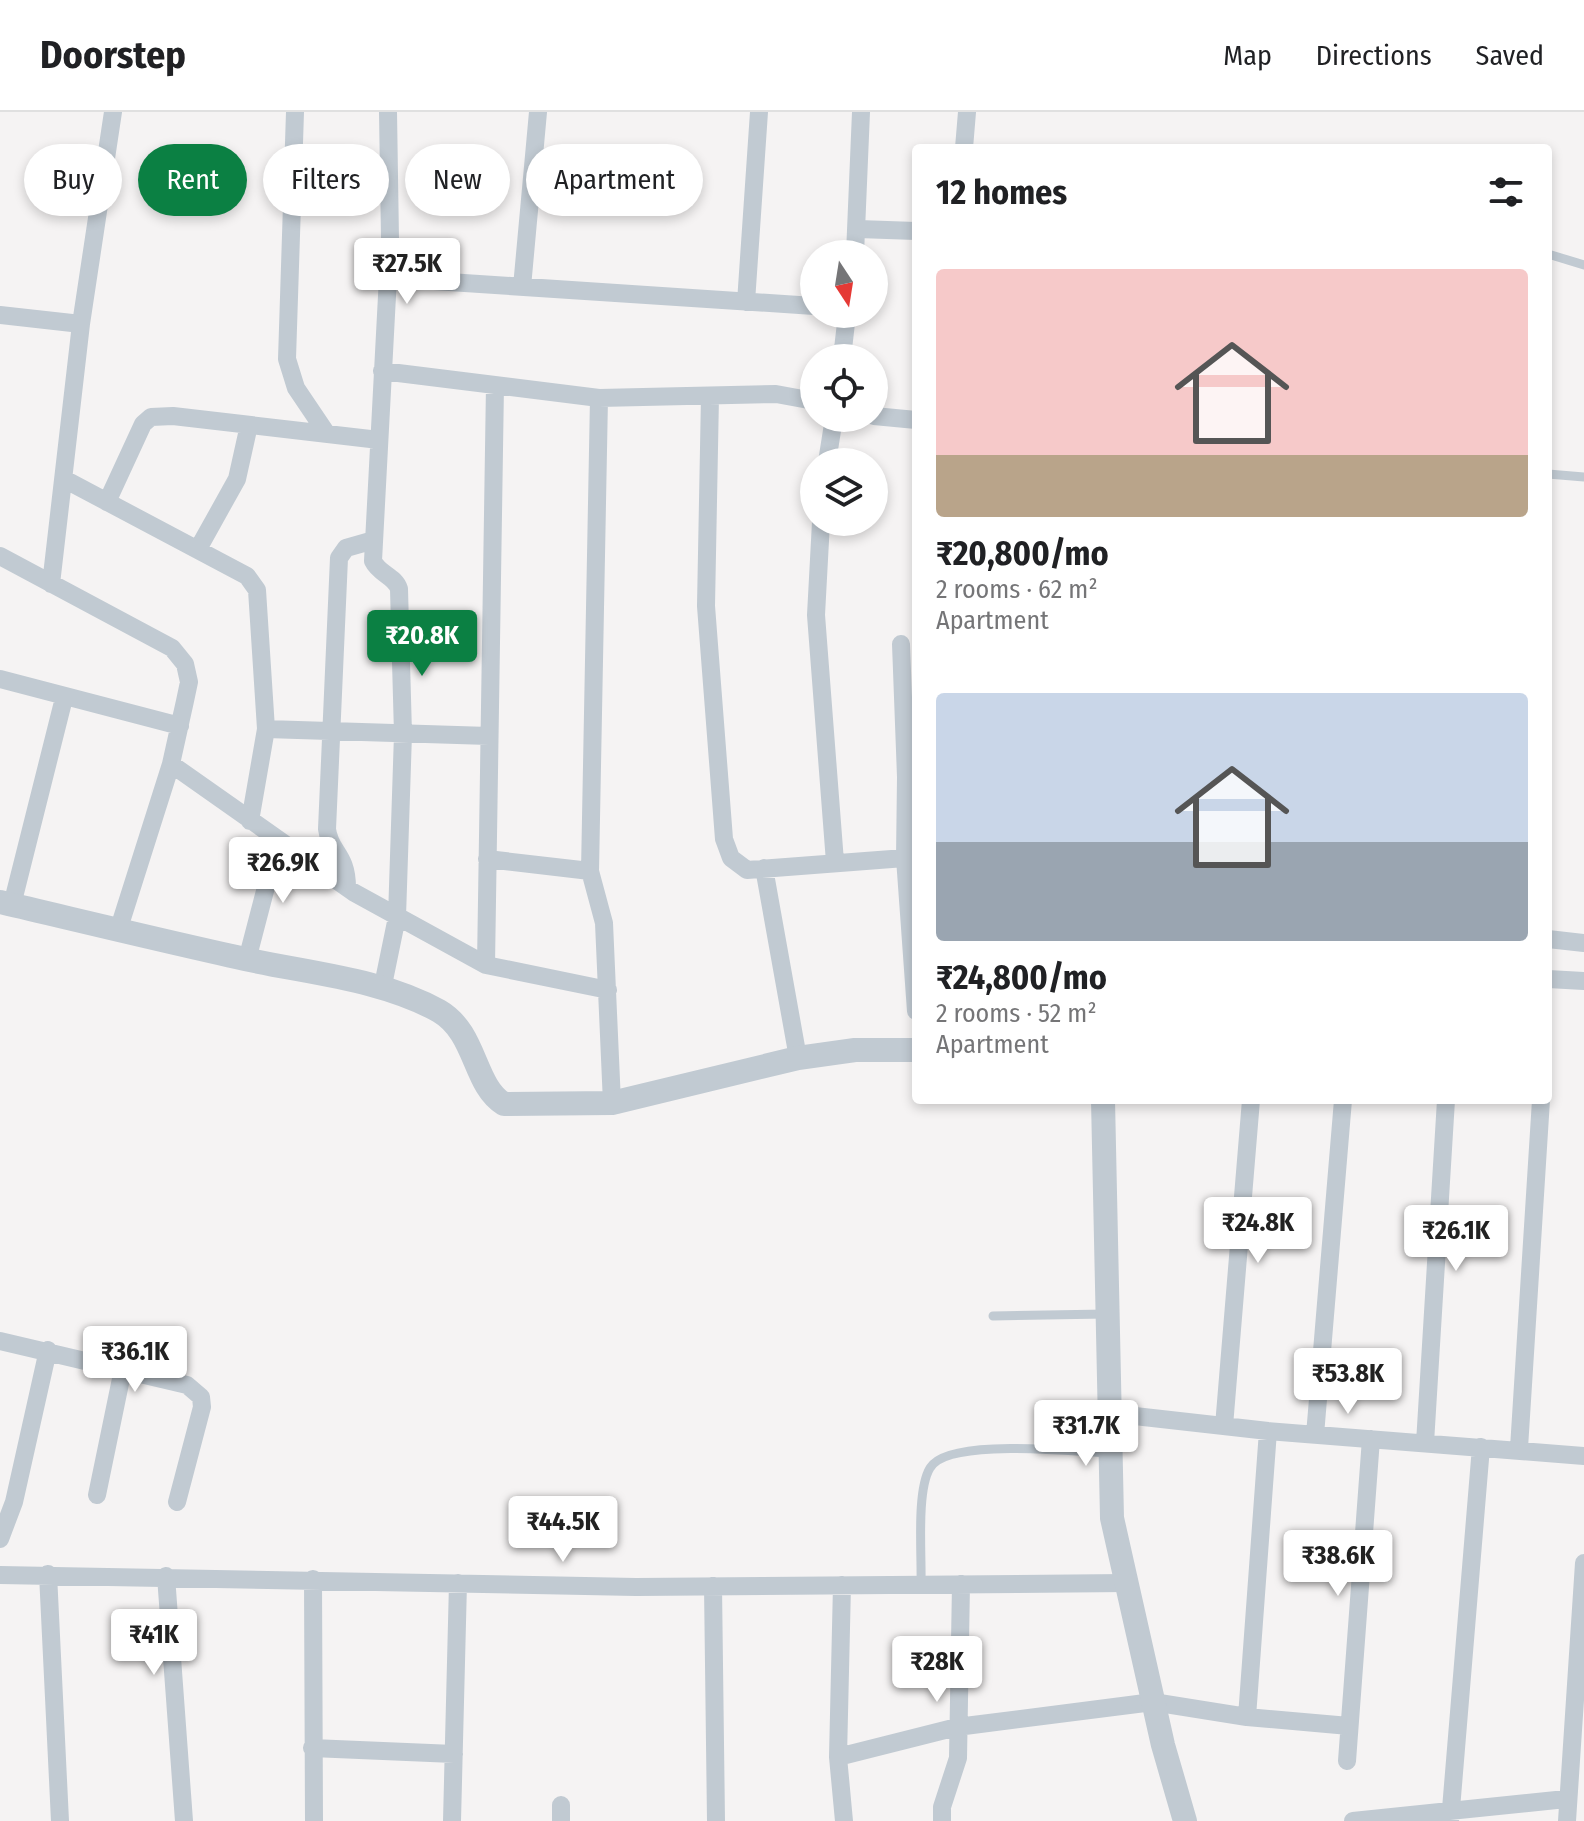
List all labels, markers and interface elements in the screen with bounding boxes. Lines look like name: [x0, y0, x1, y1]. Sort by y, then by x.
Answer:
text: Doorstep: [40, 32, 186, 78]
text: Map: [1223, 39, 1272, 72]
text: Directions: [1316, 39, 1432, 72]
text: Saved: [1476, 39, 1544, 72]
chip: Buy: [24, 144, 122, 216]
chip: Rent: [138, 144, 247, 216]
chip: Filters: [263, 144, 389, 216]
chip: New: [405, 144, 510, 216]
chip: Apartment: [526, 144, 703, 216]
icon: filters: [1484, 170, 1528, 214]
text: 12 homes: [936, 172, 1067, 213]
pin: ₹27.5K: [342, 238, 472, 306]
north arrow: [800, 240, 888, 328]
map controls: [800, 240, 888, 536]
text: ₹27.5K: [372, 248, 442, 279]
icon: home: [1160, 321, 1304, 465]
button: locate: [800, 344, 888, 432]
button: layers: [800, 448, 888, 536]
text: ₹20,800/mo: [936, 533, 1109, 574]
text: 2 rooms · 62 m²: [936, 574, 1098, 605]
text: Apartment: [936, 605, 1049, 636]
pin: ₹20.8K: [357, 610, 487, 678]
text: ₹20.8K: [385, 620, 459, 651]
icon: home: [1160, 745, 1304, 889]
pin: ₹26.9K: [218, 837, 348, 905]
text: ₹26.9K: [247, 847, 319, 878]
text: ₹24,800/mo: [936, 957, 1107, 998]
text: 2 rooms · 52 m²: [936, 998, 1097, 1029]
text: Apartment: [936, 1029, 1049, 1060]
pin: ₹24.8K: [1193, 1197, 1323, 1265]
pin: ₹26.1K: [1391, 1205, 1521, 1273]
text: ₹24.8K: [1222, 1207, 1294, 1238]
text: ₹26.1K: [1422, 1215, 1490, 1246]
pin: ₹36.1K: [70, 1326, 200, 1394]
text: ₹36.1K: [101, 1336, 169, 1367]
pin: ₹53.8K: [1283, 1348, 1413, 1416]
text: ₹53.8K: [1312, 1358, 1384, 1389]
pin: ₹31.7K: [1021, 1400, 1151, 1468]
text: ₹31.7K: [1052, 1410, 1120, 1441]
pin: ₹44.5K: [498, 1496, 628, 1564]
text: ₹44.5K: [526, 1506, 600, 1537]
pin: ₹38.6K: [1273, 1530, 1403, 1598]
text: ₹38.6K: [1301, 1540, 1375, 1571]
pin: ₹41K: [107, 1609, 201, 1677]
text: ₹41K: [129, 1619, 179, 1650]
pin: ₹28K: [890, 1636, 984, 1704]
text: ₹28K: [910, 1646, 964, 1677]

